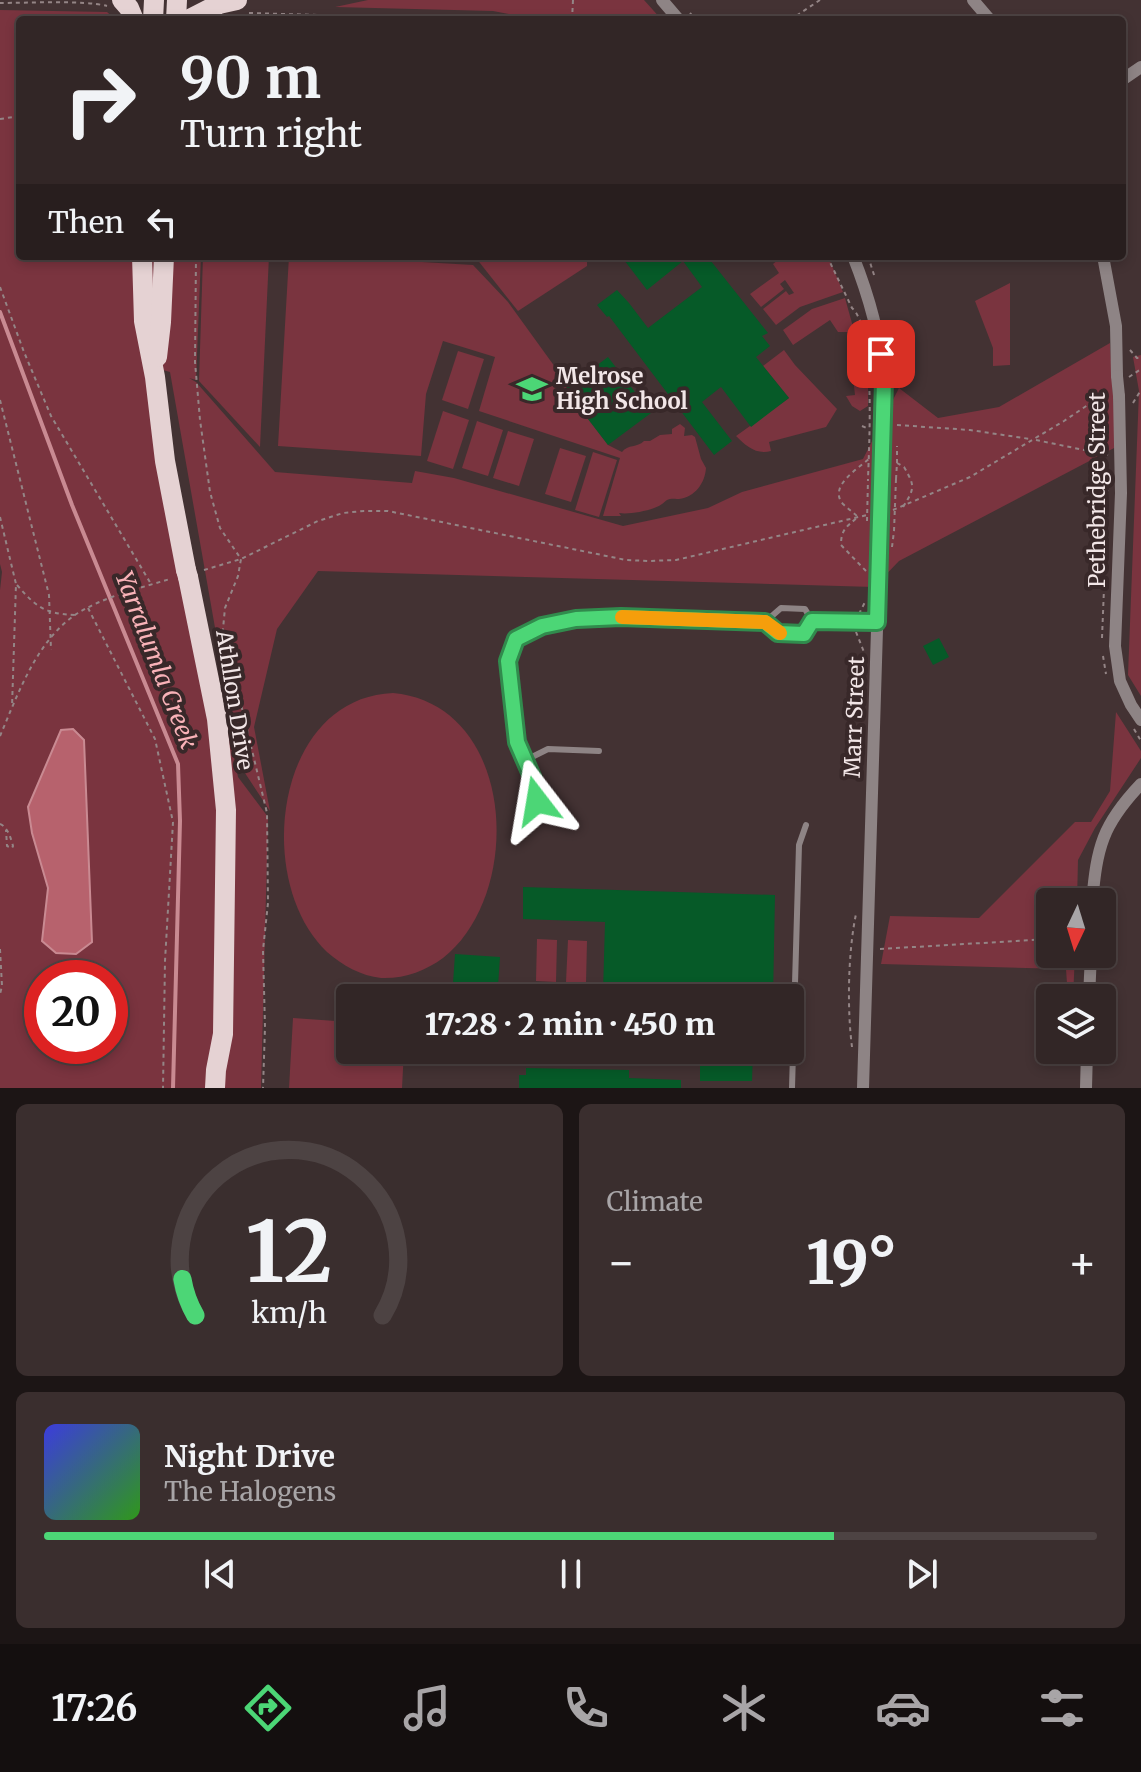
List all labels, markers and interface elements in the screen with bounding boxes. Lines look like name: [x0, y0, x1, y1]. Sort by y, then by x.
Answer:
text: 90 m: [180, 43, 321, 113]
icon: right: [48, 48, 152, 152]
text: Turn right: [180, 112, 362, 157]
icon: left: [140, 200, 184, 244]
text: Then: [48, 203, 124, 241]
pin: [847, 320, 915, 388]
icon: arrive: [859, 332, 903, 376]
place label: Melrose High School: [556, 362, 688, 415]
school or university icon: Melrose High School: [515, 372, 549, 406]
street label: Pethebridge Street: [1083, 392, 1111, 588]
water label: Yarralumla Creek: [108, 567, 205, 753]
street label: Athllon Drive: [210, 627, 260, 772]
street label: Marr Street: [838, 655, 870, 778]
position arrow: [495, 759, 579, 843]
north arrow: [1036, 888, 1116, 968]
map controls: [1036, 888, 1116, 1064]
speed limit sign: 20: [24, 960, 128, 1064]
button: layers: [1036, 984, 1116, 1064]
text: 17:28 · 2 min · 450 m: [425, 1005, 715, 1043]
text: Climate: [607, 1185, 703, 1218]
text: 12: [246, 1200, 333, 1305]
text: 19°: [806, 1225, 897, 1300]
text: −: [607, 1235, 636, 1290]
text: +: [1068, 1235, 1097, 1290]
text: km/h: [251, 1295, 327, 1331]
text: Night Drive: [164, 1437, 335, 1475]
text: The Halogens: [164, 1475, 336, 1508]
icon: previous: [198, 1552, 242, 1596]
icon: pause: [549, 1552, 593, 1596]
icon: next: [900, 1552, 944, 1596]
icon: directions: [240, 1680, 296, 1736]
icon: music: [399, 1680, 455, 1736]
icon: phone: [558, 1680, 614, 1736]
icon: climate: [716, 1680, 772, 1736]
icon: car: [875, 1680, 931, 1736]
icon: filters: [1034, 1680, 1090, 1736]
text: 17:26: [51, 1686, 138, 1731]

